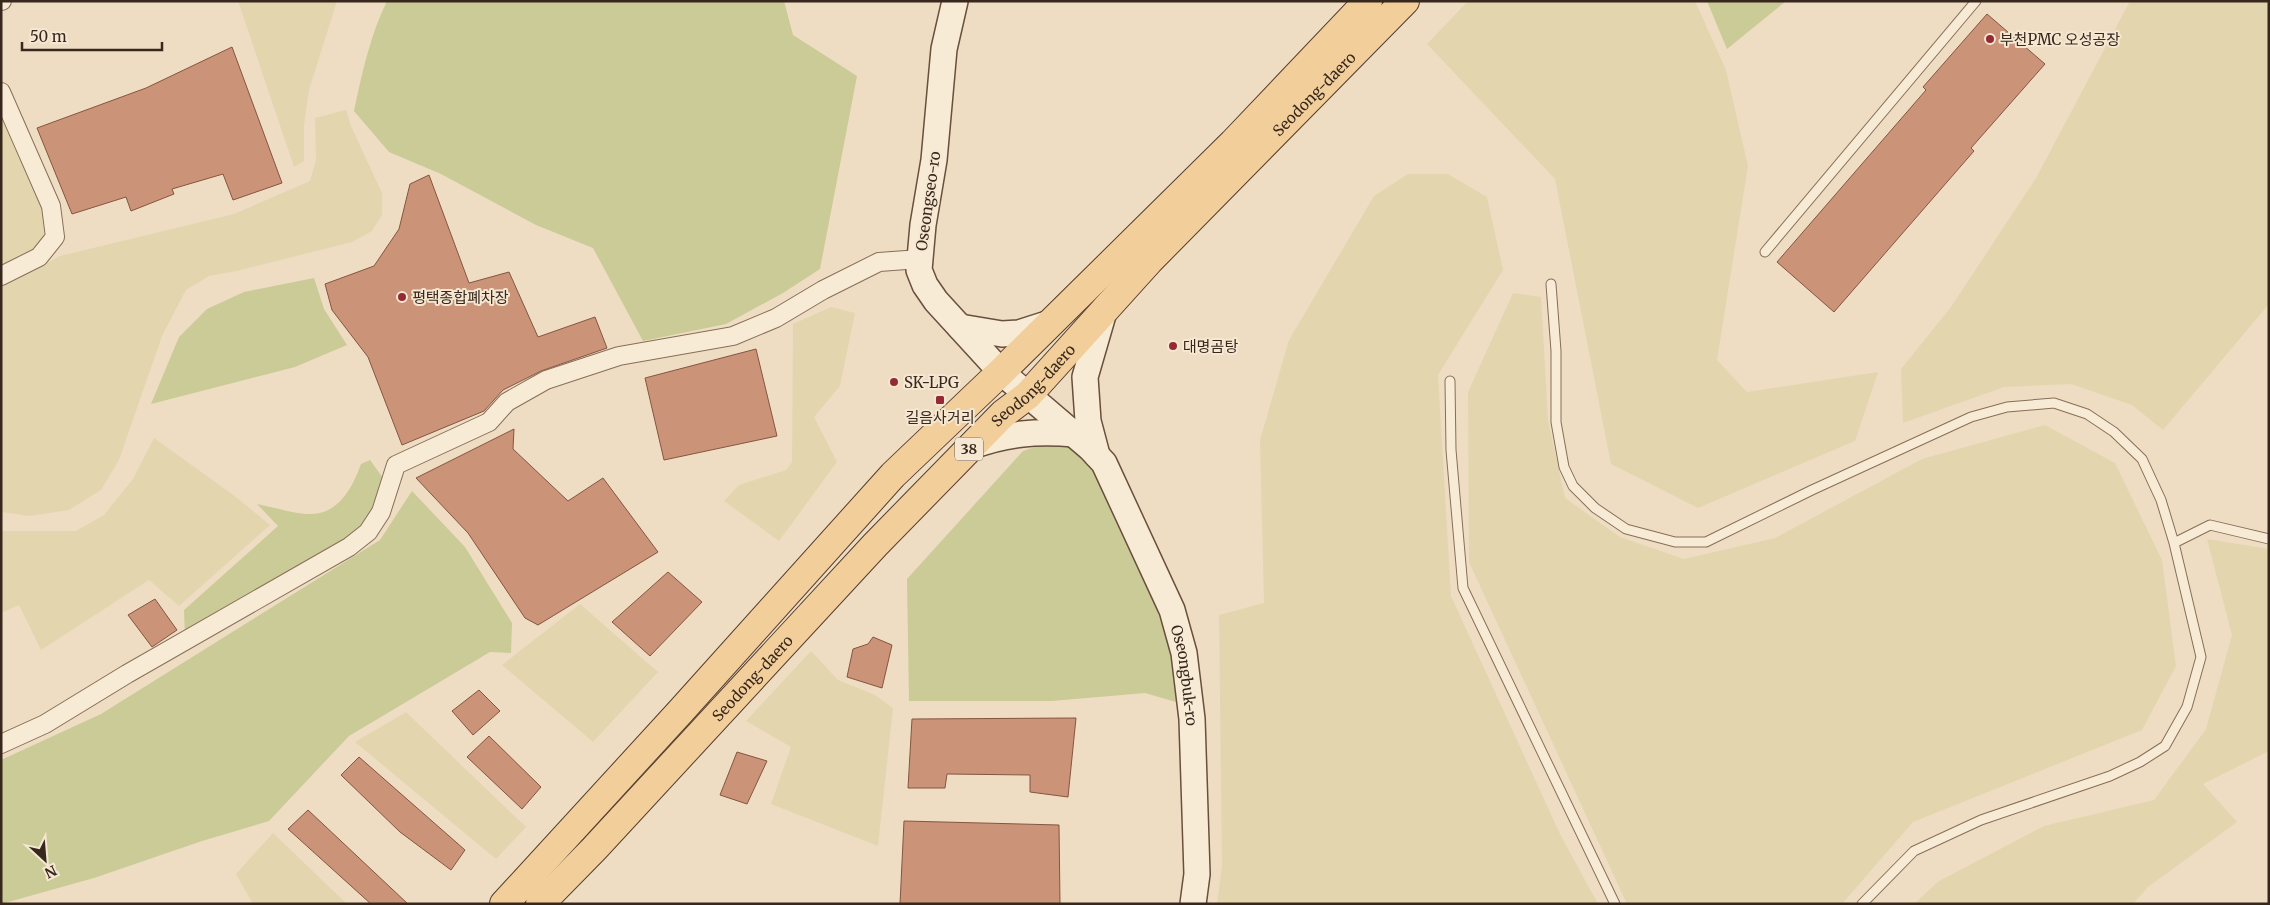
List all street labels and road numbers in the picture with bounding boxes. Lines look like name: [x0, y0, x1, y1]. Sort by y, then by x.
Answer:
street label: Seodong-daero: [1268, 47, 1359, 140]
street label: Oseongseo-ro: [912, 150, 944, 252]
street label: Seodong-daero: [987, 340, 1079, 430]
road number: 38: [955, 438, 983, 460]
street label: Oseongbuk-ro: [1167, 623, 1202, 726]
street label: Seodong-daero: [708, 631, 797, 725]

